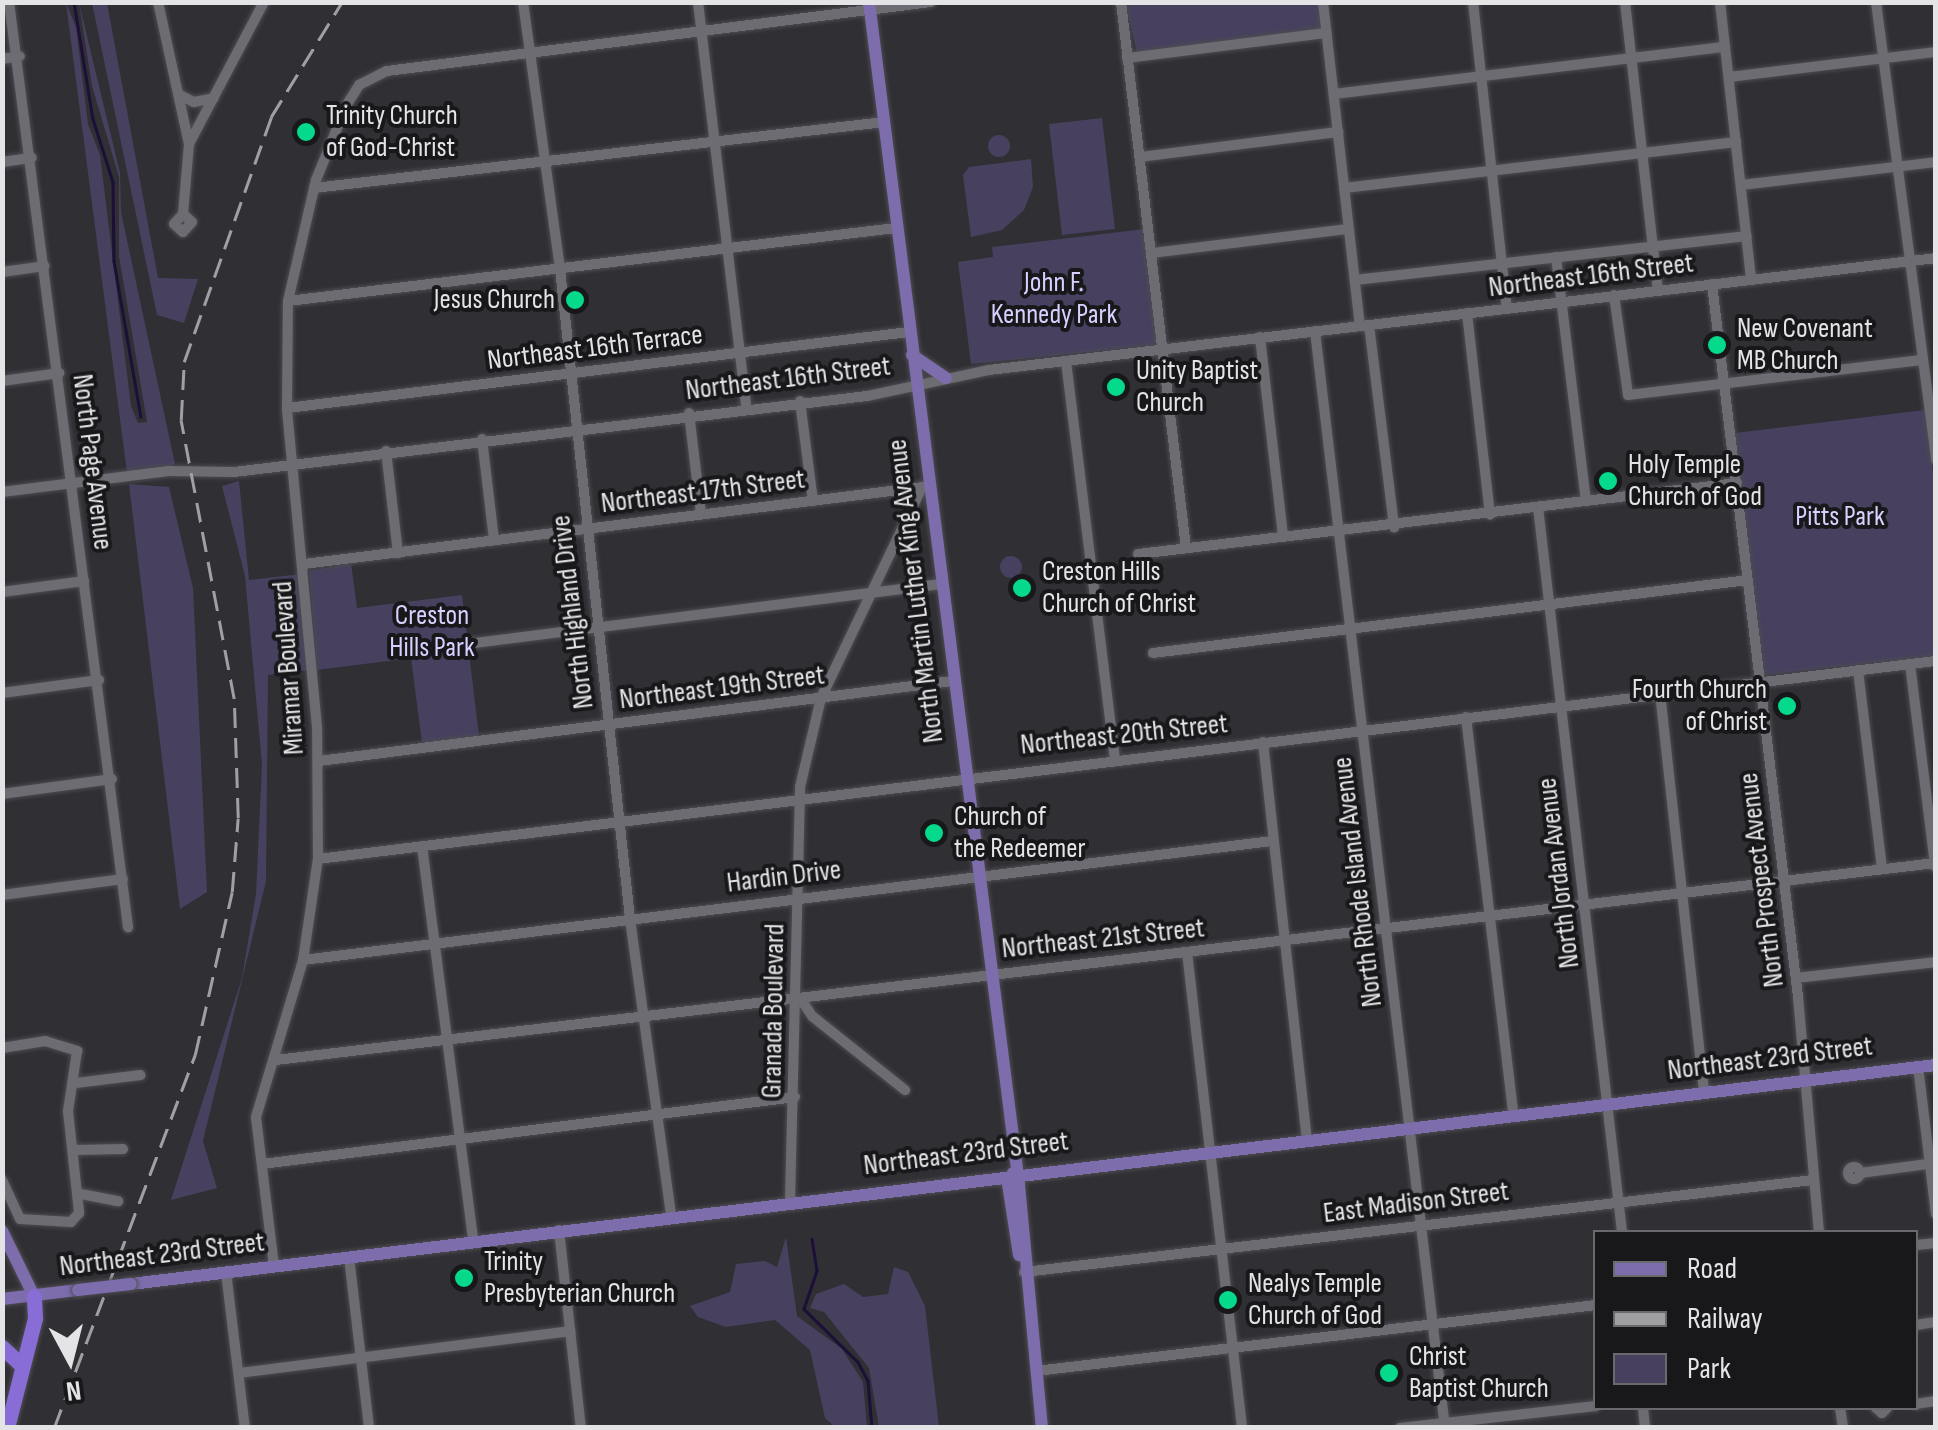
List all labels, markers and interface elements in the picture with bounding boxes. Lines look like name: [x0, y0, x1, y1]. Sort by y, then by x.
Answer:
place label: Trinity Church of God-Christ: [326, 99, 458, 165]
marker: Trinity Church of God-Christ: [295, 121, 317, 143]
street label: Northeast 16th Street: [1487, 247, 1695, 305]
park label: John F. Kennedy Park: [991, 266, 1117, 332]
place label: Jesus Church: [434, 283, 555, 317]
marker: Jesus Church: [564, 289, 586, 311]
place label: New Covenant MB Church: [1737, 312, 1873, 378]
street label: Northeast 16th Terrace: [486, 318, 704, 378]
marker: New Covenant MB Church: [1706, 334, 1728, 356]
street label: Northeast 16th Street: [684, 350, 892, 408]
place label: Unity Baptist Church: [1136, 354, 1258, 420]
street label: North Page Avenue: [65, 372, 119, 552]
marker: Unity Baptist Church: [1105, 376, 1127, 398]
street label: North Martin Luther King Avenue: [881, 437, 951, 745]
place label: Holy Temple Church of God: [1628, 448, 1762, 514]
street label: Northeast 17th Street: [599, 463, 807, 521]
marker: Holy Temple Church of God: [1597, 470, 1619, 492]
park label: Pitts Park: [1795, 500, 1885, 534]
street label: North Highland Drive: [544, 513, 602, 711]
place label: Creston Hills Church of Christ: [1042, 555, 1196, 621]
marker: Creston Hills Church of Christ: [1011, 577, 1033, 599]
street label: Miramar Boulevard: [266, 580, 312, 756]
park label: Creston Hills Park: [389, 599, 475, 665]
street label: Northeast 19th Street: [618, 659, 826, 717]
place label: Fourth Church of Christ: [1632, 673, 1767, 739]
marker: Fourth Church of Christ: [1776, 695, 1798, 717]
street label: Northeast 20th Street: [1019, 707, 1229, 763]
street label: North Rhode Island Avenue: [1326, 755, 1390, 1009]
street label: North Prospect Avenue: [1732, 771, 1792, 989]
street label: North Jordan Avenue: [1531, 776, 1587, 970]
place label: Church of the Redeemer: [954, 800, 1086, 866]
marker: Church of the Redeemer: [923, 822, 945, 844]
street label: Hardin Drive: [725, 853, 843, 901]
street label: Northeast 21st Street: [1000, 912, 1206, 966]
street label: Granada Boulevard: [756, 923, 792, 1099]
street label: Northeast 23rd Street: [1666, 1030, 1874, 1088]
street label: Northeast 23rd Street: [862, 1125, 1070, 1183]
street label: East Madison Street: [1321, 1175, 1511, 1231]
street label: Northeast 23rd Street: [58, 1226, 266, 1284]
legend: [1593, 1230, 1918, 1410]
place label: Trinity Presbyterian Church: [484, 1245, 675, 1311]
text: Road: [1687, 1251, 1737, 1287]
marker: Trinity Presbyterian Church: [453, 1267, 475, 1289]
place label: Nealys Temple Church of God: [1248, 1267, 1382, 1333]
marker: Nealys Temple Church of God: [1217, 1289, 1239, 1311]
text: Railway: [1687, 1301, 1763, 1337]
north arrow: [20, 1310, 120, 1410]
place label: Christ Baptist Church: [1409, 1340, 1549, 1406]
text: Park: [1687, 1351, 1731, 1387]
marker: Christ Baptist Church: [1378, 1362, 1400, 1384]
text: N: [64, 1373, 83, 1408]

